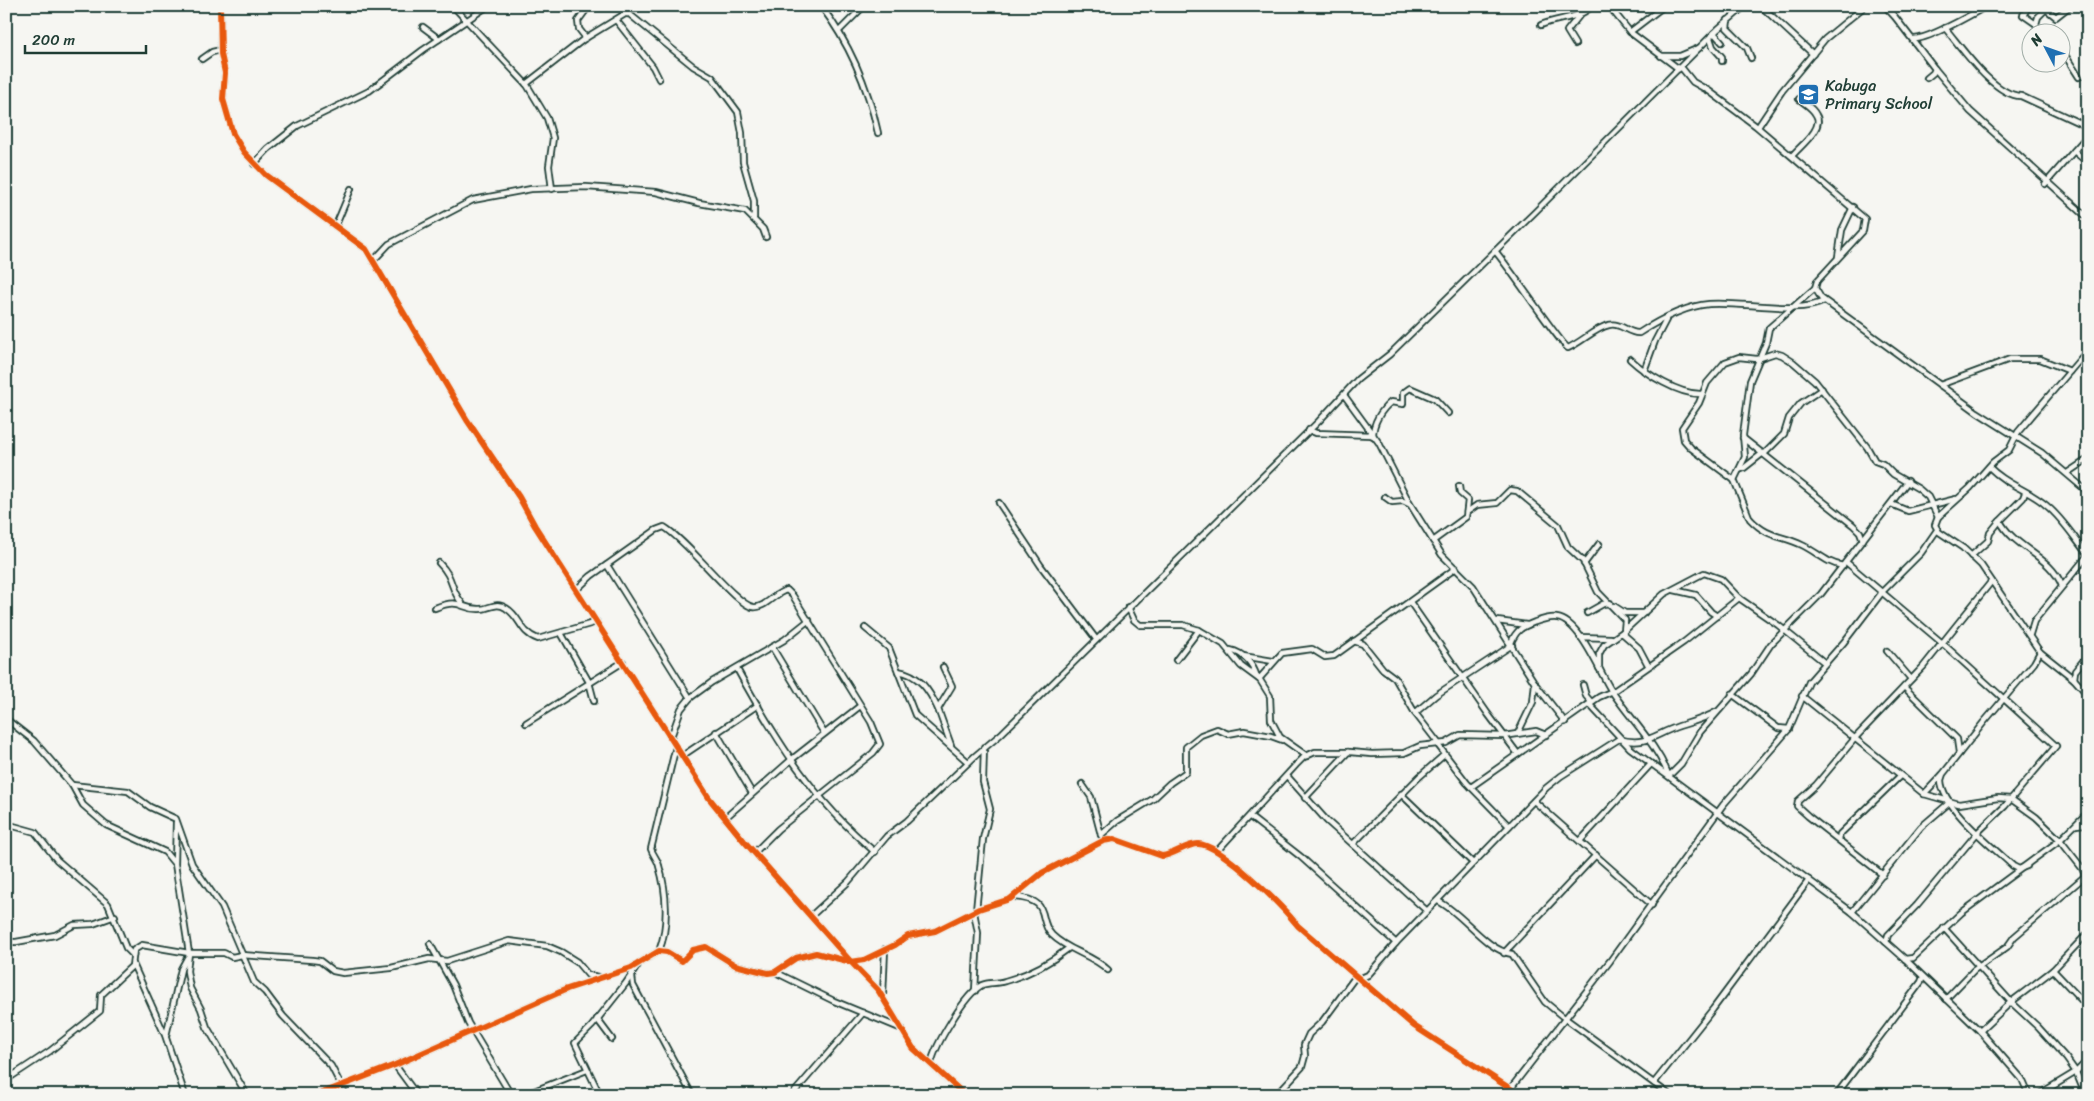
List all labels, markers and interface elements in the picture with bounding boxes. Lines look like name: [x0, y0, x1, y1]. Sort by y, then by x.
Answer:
scale bar: [25, 22, 146, 54]
north arrow: [2022, 22, 2072, 72]
text: 200 m: [32, 27, 76, 53]
text: N: [2023, 28, 2049, 52]
place label: Kabuga Primary School: [1825, 71, 1933, 118]
school or university icon: Kabuga Primary School: [1797, 82, 1821, 106]

